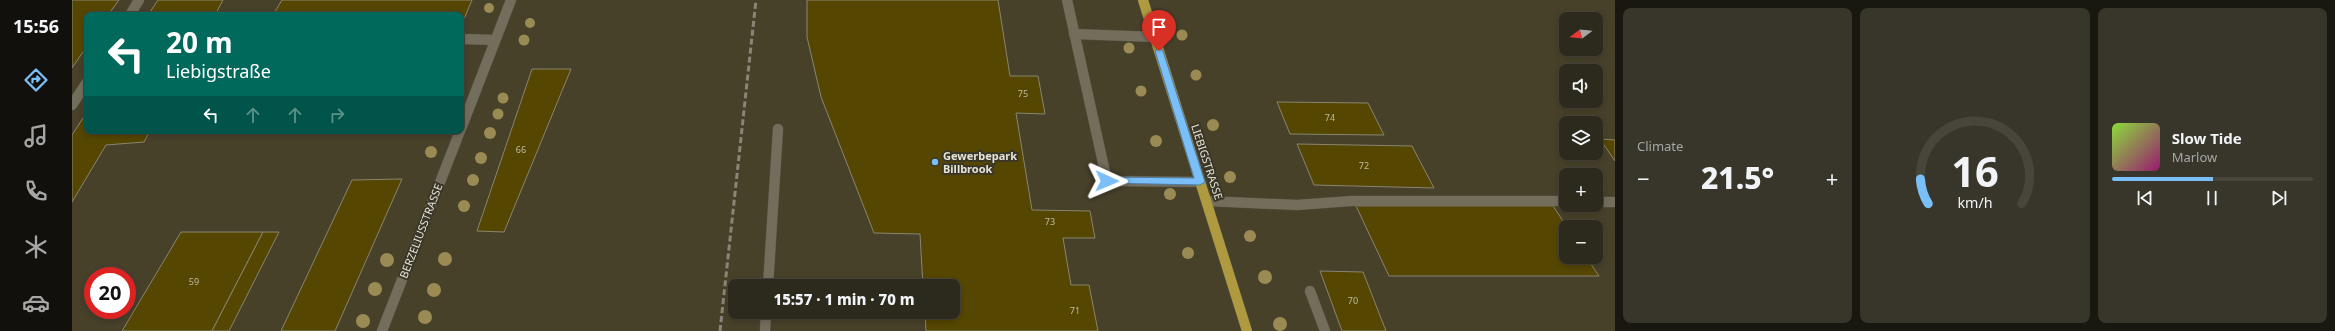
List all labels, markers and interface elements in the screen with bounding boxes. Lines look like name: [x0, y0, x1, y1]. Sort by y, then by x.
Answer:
pin: [1142, 10, 1176, 51]
north arrow: [1559, 12, 1603, 56]
map controls: [1559, 12, 1603, 264]
text: 15:56: [13, 14, 59, 38]
icon: arrive: [1148, 16, 1170, 38]
text: 20 m: [166, 23, 233, 61]
icon: left: [100, 28, 152, 80]
text: Liebigstraße: [166, 59, 271, 83]
button: sound: [1559, 64, 1603, 108]
icon: directions: [22, 66, 50, 94]
house number: 75: [1018, 87, 1028, 100]
icon: left: [200, 104, 222, 126]
icon: ahead: [242, 104, 264, 126]
icon: ahead: [284, 104, 306, 126]
icon: right: [326, 104, 348, 126]
house number: 74: [1325, 111, 1335, 124]
button: layers: [1559, 116, 1603, 160]
icon: music: [22, 122, 50, 150]
street label: LIEBIGSTRASSE: [1188, 122, 1227, 202]
text: Slow Tide: [2172, 128, 2242, 148]
text: Climate: [1637, 137, 1683, 155]
text: 16: [1951, 142, 1999, 198]
house number: 66: [516, 143, 526, 156]
place label: Gewerbepark Billbrook: [943, 148, 1017, 176]
text: Marlow: [2172, 148, 2217, 166]
marker: Gewerbepark Billbrook: [930, 157, 940, 167]
text: 21.5°: [1701, 157, 1774, 198]
house number: 72: [1359, 159, 1369, 172]
position arrow: [1086, 160, 1128, 202]
text: −: [1637, 163, 1650, 193]
text: +: [1826, 163, 1838, 193]
button: +: [1559, 168, 1603, 212]
icon: phone: [22, 177, 50, 205]
street label: BERZELIUSSTRASSE: [396, 181, 446, 280]
icon: previous: [2134, 187, 2156, 209]
icon: pause: [2201, 187, 2223, 209]
icon: next: [2268, 187, 2290, 209]
text: km/h: [1957, 192, 1993, 211]
house number: 73: [1045, 215, 1055, 228]
button: −: [1559, 220, 1603, 264]
icon: climate: [22, 233, 50, 261]
speed limit sign: 20: [84, 267, 136, 319]
house number: 59: [189, 275, 199, 288]
icon: car: [22, 289, 50, 317]
text: 15:57 · 1 min · 70 m: [773, 289, 915, 309]
house number: 70: [1348, 294, 1358, 307]
house number: 71: [1070, 304, 1080, 317]

